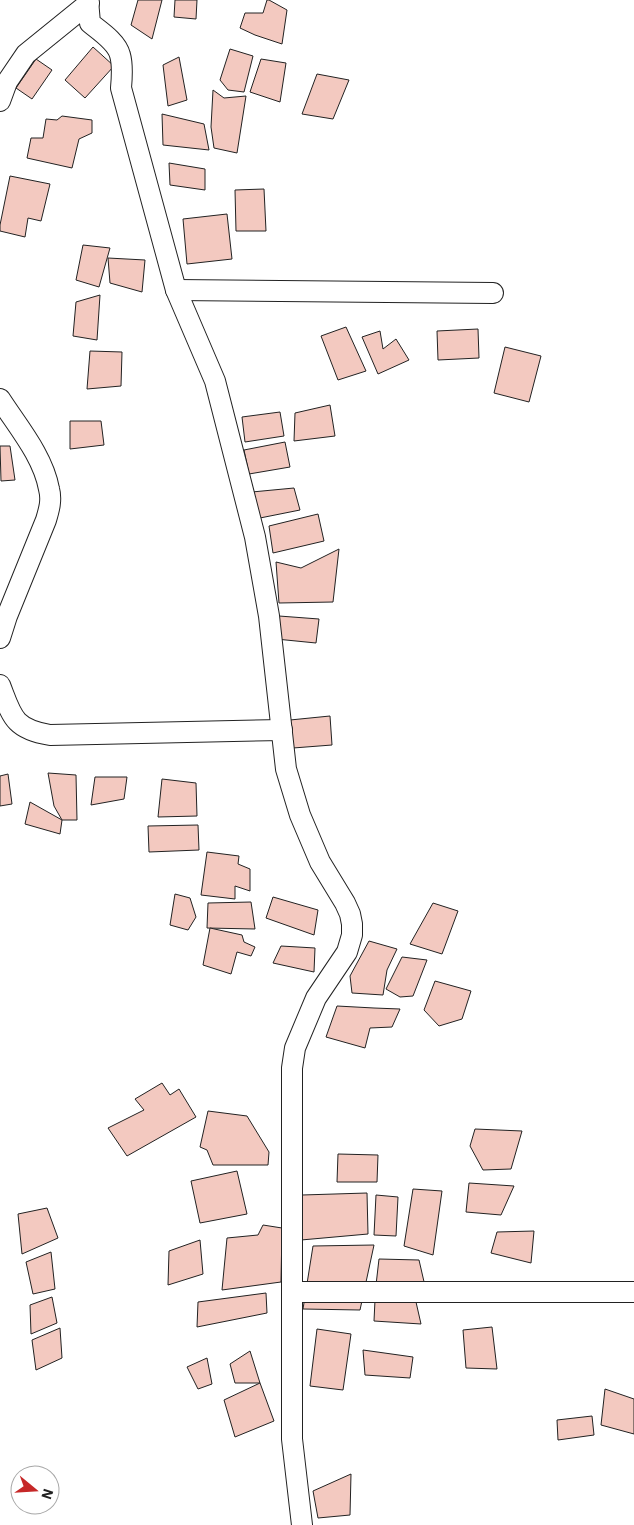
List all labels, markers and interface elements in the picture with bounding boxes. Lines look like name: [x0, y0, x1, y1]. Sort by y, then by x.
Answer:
north arrow: [10, 1465, 60, 1515]
text: N: [37, 1486, 57, 1502]

